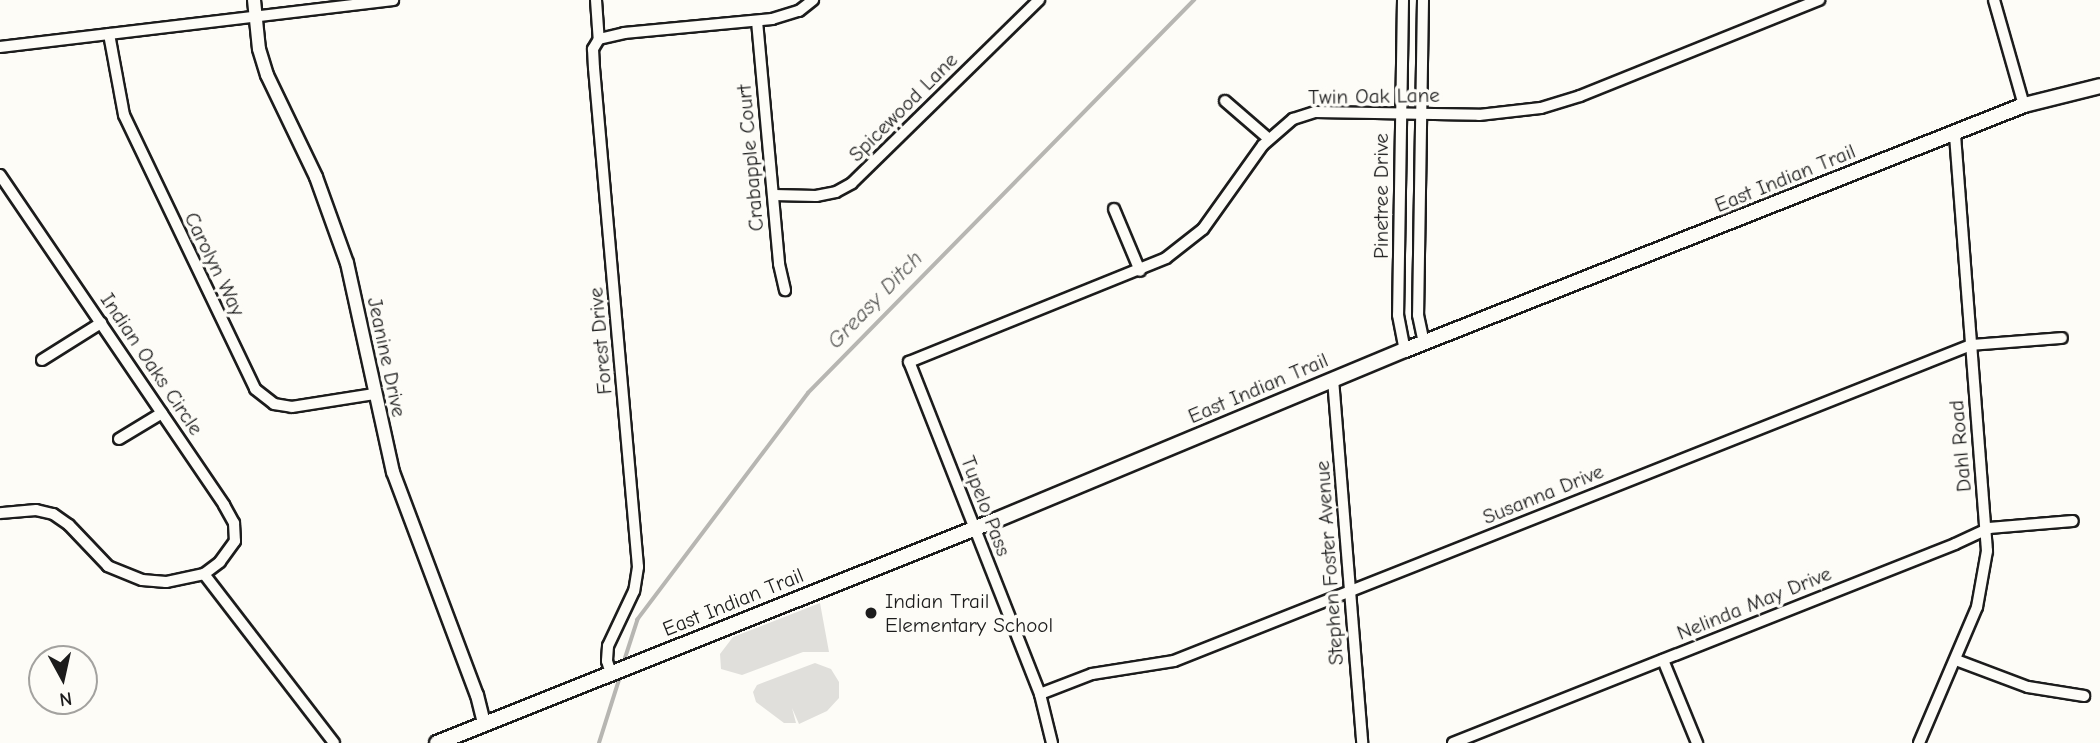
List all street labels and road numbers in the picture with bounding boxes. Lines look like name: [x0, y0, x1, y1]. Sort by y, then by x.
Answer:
street label: Spicewood Lane: [843, 47, 963, 167]
street label: Twin Oak Lane: [1308, 82, 1440, 110]
street label: Crabapple Court: [731, 84, 769, 232]
street label: Pinetree Drive: [1368, 133, 1394, 259]
street label: East Indian Trail: [1711, 138, 1859, 218]
street label: Carolyn Way: [179, 208, 251, 320]
street label: Forest Drive: [583, 286, 617, 396]
street label: Indian Oaks Circle: [95, 288, 209, 440]
street label: Jeanine Drive: [362, 295, 412, 419]
street label: East Indian Trail: [1184, 347, 1332, 429]
street label: Dahl Road: [1943, 399, 1977, 493]
street label: Tupelo Pass: [955, 452, 1017, 560]
street label: Susanna Drive: [1479, 458, 1607, 530]
street label: Stephen Foster Avenue: [1309, 460, 1349, 666]
street label: Nelinda May Drive: [1673, 561, 1835, 645]
street label: East Indian Trail: [659, 562, 807, 642]

